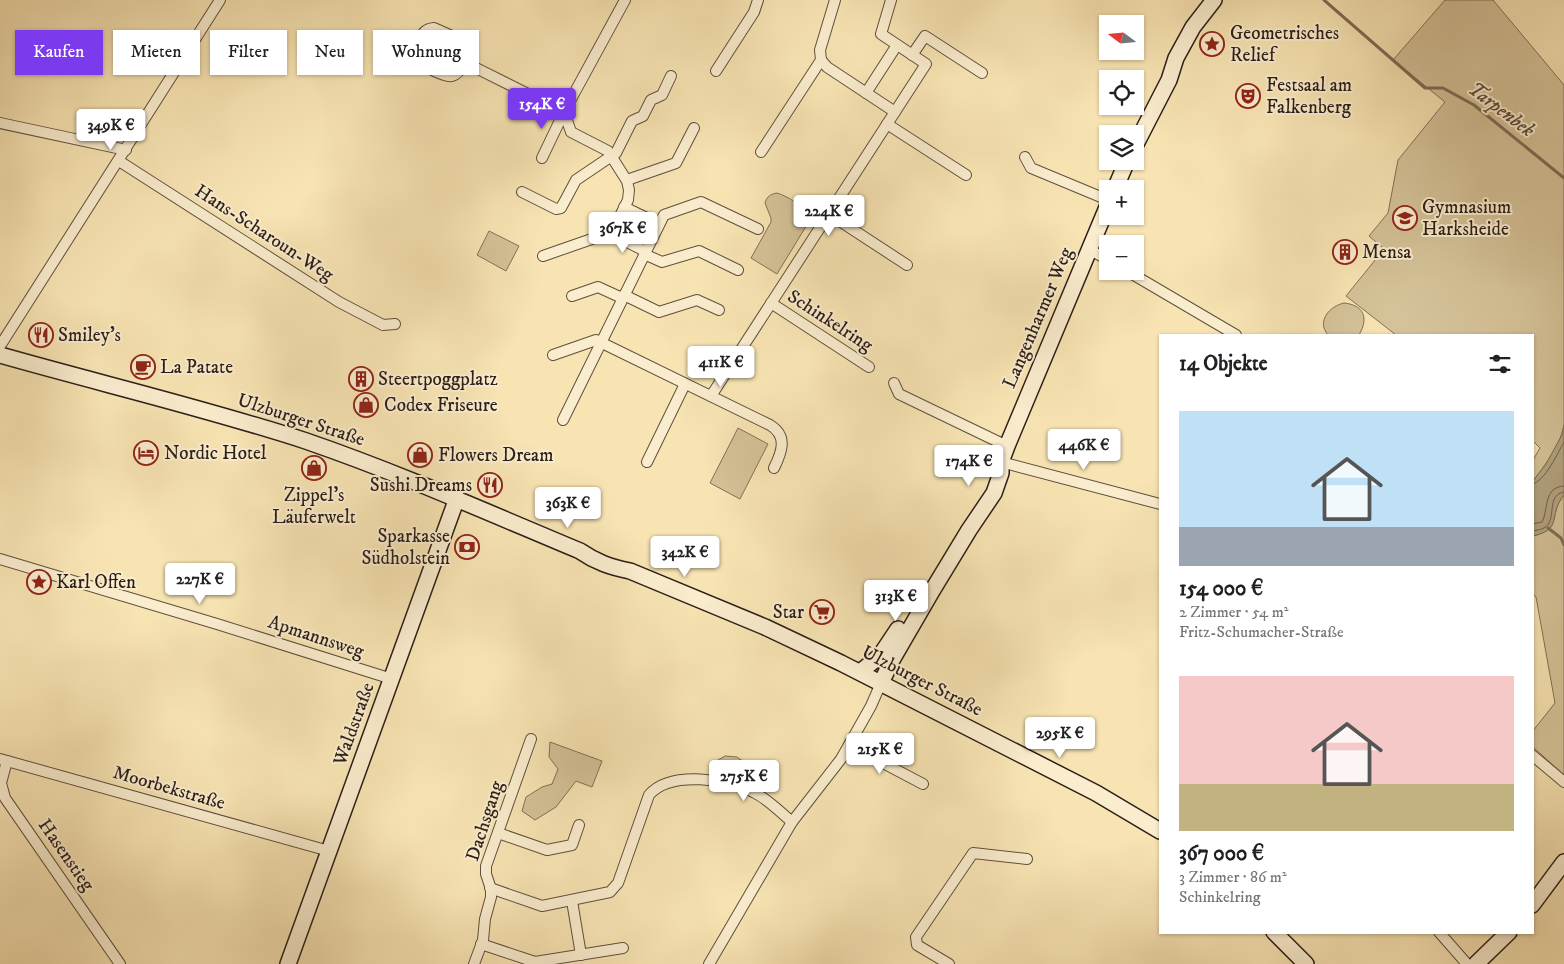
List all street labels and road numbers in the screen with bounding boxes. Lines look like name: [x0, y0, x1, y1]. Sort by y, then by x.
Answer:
street label: Hans-Scharoun-Weg: [190, 180, 338, 287]
street label: Langenharmer Weg: [998, 243, 1078, 392]
street label: Schinkelring: [783, 285, 878, 357]
street label: Ulzburger Straße: [234, 389, 368, 451]
street label: Apmannsweg: [265, 611, 368, 664]
street label: Ulzburger Straße: [858, 641, 986, 721]
street label: Waldstraße: [328, 679, 380, 769]
street label: Moorbekstraße: [110, 761, 228, 815]
street label: Dachsgang: [461, 777, 509, 864]
street label: Hasenstieg: [33, 815, 100, 896]

